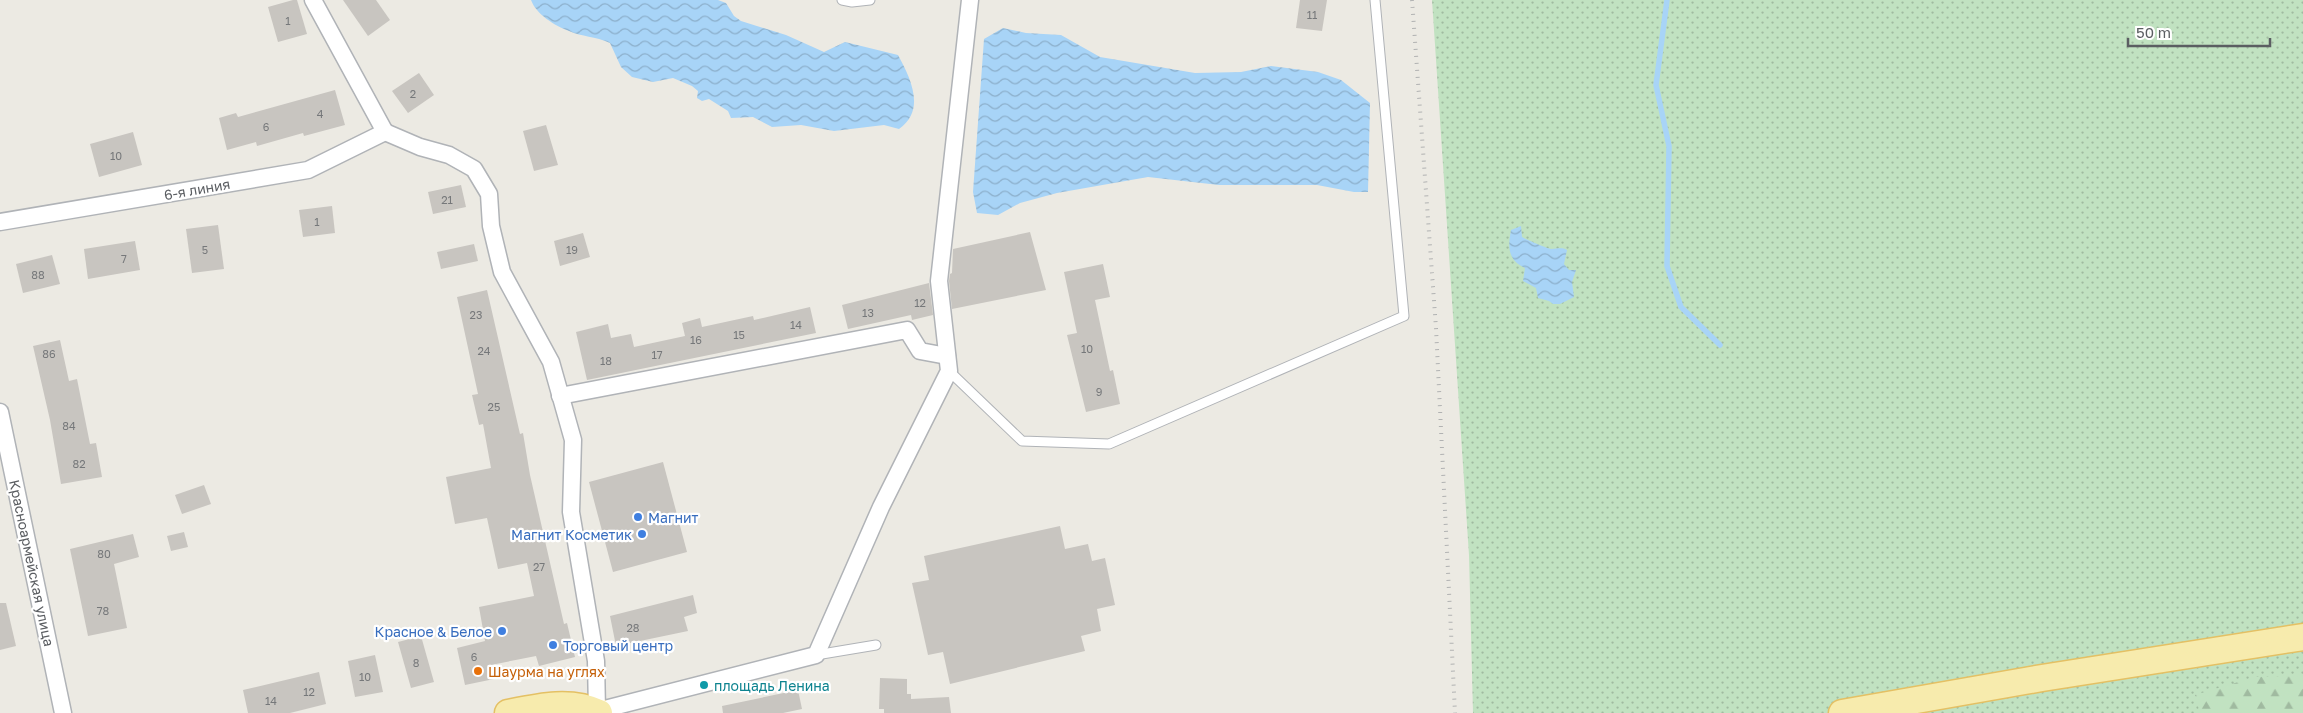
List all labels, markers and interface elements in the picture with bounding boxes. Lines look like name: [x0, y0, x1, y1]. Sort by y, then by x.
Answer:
house number: 11: [1307, 8, 1317, 21]
house number: 1: [285, 14, 291, 27]
scale bar: [2128, 15, 2270, 47]
text: 50 m: [2136, 23, 2171, 41]
house number: 2: [410, 87, 416, 100]
house number: 4: [317, 107, 324, 120]
house number: 6: [263, 120, 270, 133]
house number: 10: [110, 149, 122, 162]
street label: 6-я линия: [163, 175, 231, 203]
house number: 21: [441, 193, 453, 206]
house number: 1: [314, 215, 320, 228]
house number: 5: [202, 243, 208, 256]
house number: 19: [566, 243, 578, 256]
house number: 7: [121, 252, 127, 265]
house number: 88: [31, 268, 45, 281]
house number: 12: [914, 296, 926, 309]
house number: 13: [862, 306, 874, 319]
house number: 23: [470, 308, 482, 321]
house number: 14: [790, 318, 802, 331]
house number: 15: [733, 328, 745, 341]
house number: 16: [690, 333, 702, 346]
house number: 10: [1081, 342, 1093, 355]
house number: 24: [477, 344, 491, 357]
house number: 86: [42, 347, 56, 360]
house number: 17: [651, 348, 663, 361]
house number: 18: [600, 354, 612, 367]
house number: 9: [1096, 385, 1102, 398]
house number: 25: [488, 400, 500, 413]
house number: 84: [62, 419, 76, 432]
house number: 82: [72, 457, 86, 470]
street label: Красноармейская улица: [6, 478, 58, 648]
place label: Магнит: [648, 509, 698, 526]
marker: Магнит: [632, 511, 644, 523]
place label: Магнит Косметик: [511, 526, 632, 543]
marker: Магнит Косметик: [636, 528, 648, 540]
house number: 80: [97, 547, 111, 560]
house number: 27: [533, 560, 545, 573]
house number: 78: [97, 604, 110, 617]
house number: 28: [626, 621, 640, 634]
place label: Красное & Белое: [375, 623, 492, 640]
marker: Красное & Белое: [496, 625, 508, 637]
place label: Торговый центр: [563, 637, 673, 654]
marker: Торговый центр: [547, 639, 559, 651]
house number: 6: [471, 650, 478, 663]
house number: 8: [413, 656, 420, 669]
place label: Шаурма на углях: [488, 663, 605, 680]
marker: Шаурма на углях: [472, 665, 484, 677]
house number: 10: [359, 670, 371, 683]
place label: площадь Ленина: [714, 677, 830, 694]
marker: площадь Ленина: [698, 679, 710, 691]
house number: 12: [303, 685, 315, 698]
house number: 14: [265, 694, 277, 707]

